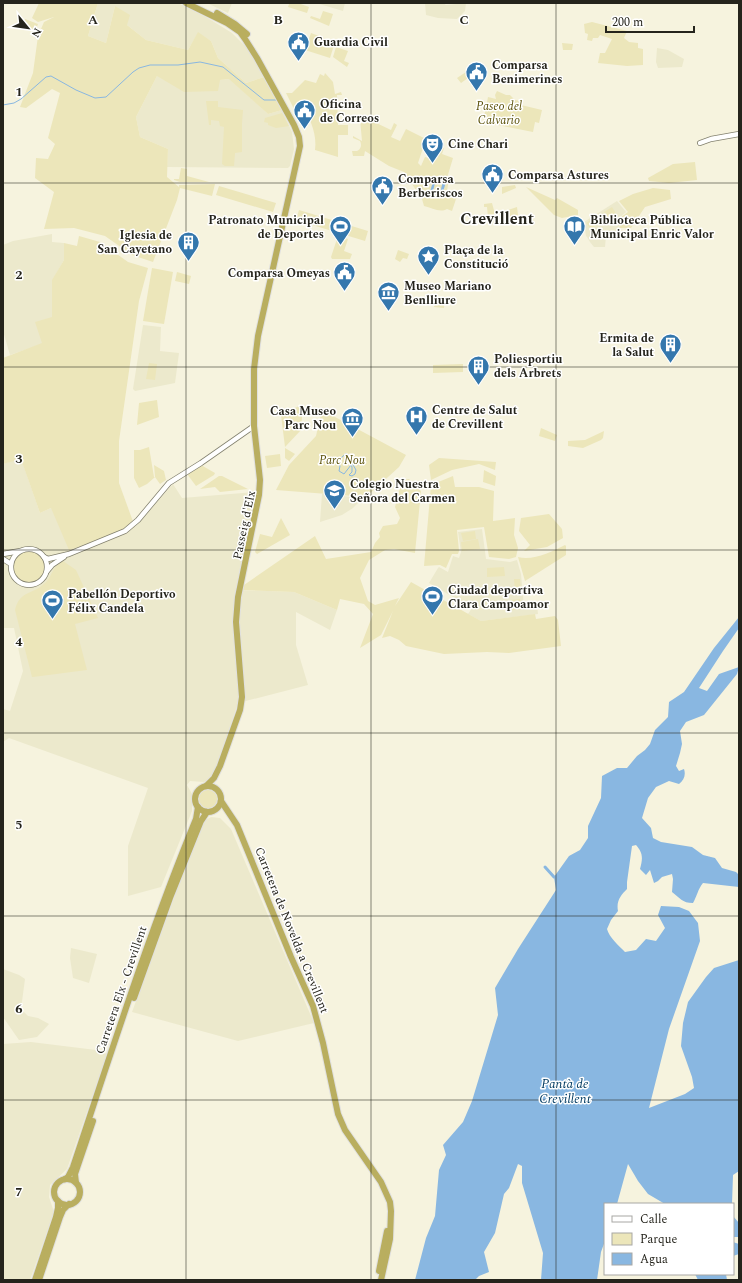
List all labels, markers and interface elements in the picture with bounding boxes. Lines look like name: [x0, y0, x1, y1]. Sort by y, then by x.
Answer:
north arrow: [8, 8, 48, 48]
scale bar: [606, 8, 694, 34]
text: A: [88, 10, 98, 30]
text: B: [273, 10, 283, 30]
text: C: [459, 10, 469, 30]
text: 200 m: [612, 13, 643, 32]
text: N: [27, 25, 46, 41]
public building icon: Guardia Civil: [285, 29, 311, 62]
place label: Guardia Civil: [314, 33, 388, 52]
place label: Comparsa Benimerines: [492, 56, 562, 89]
public building icon: Comparsa Benimerines: [464, 59, 490, 92]
text: 1: [15, 82, 23, 102]
place label: Oficina de Correos: [320, 95, 379, 128]
park label: Paseo del Calvario: [476, 97, 522, 130]
public building icon: Oficina de Correos: [292, 98, 318, 131]
theatre icon: Cine Chari: [419, 131, 445, 164]
place label: Cine Chari: [448, 135, 508, 154]
public building icon: Comparsa Astures: [479, 162, 505, 195]
place label: Comparsa Astures: [508, 166, 609, 185]
place label: Comparsa Berberiscos: [398, 170, 463, 203]
public building icon: Comparsa Berberiscos: [370, 173, 396, 206]
district label: Crevillent: [460, 207, 534, 231]
place label: Patronato Municipal de Deportes: [208, 211, 324, 244]
place label: Biblioteca Pública Municipal Enric Valor: [590, 211, 715, 244]
sports icon: Patronato Municipal de Deportes: [327, 214, 353, 247]
library icon: Biblioteca Pública Municipal Enric Valor: [561, 214, 587, 247]
place label: Iglesia de San Cayetano: [97, 226, 172, 259]
building icon: Iglesia de San Cayetano: [175, 229, 201, 262]
place label: Plaça de la Constitució: [444, 241, 509, 274]
place icon: Plaça de la Constitució: [416, 244, 442, 277]
public building icon: Comparsa Omeyas: [332, 260, 358, 293]
place label: Comparsa Omeyas: [228, 264, 330, 283]
text: 2: [15, 265, 23, 285]
place label: Museo Mariano Benlliure: [404, 277, 492, 310]
museum icon: Museo Mariano Benlliure: [376, 280, 402, 313]
place label: Ermita de la Salut: [599, 329, 654, 362]
building icon: Ermita de la Salut: [657, 332, 683, 365]
place label: Poliesportiu dels Arbrets: [494, 350, 562, 383]
building icon: Poliesportiu dels Arbrets: [465, 353, 491, 386]
place label: Centre de Salut de Crevillent: [432, 401, 518, 434]
place label: Casa Museo Parc Nou: [270, 402, 336, 435]
hospital icon: Centre de Salut de Crevillent: [403, 404, 429, 437]
museum icon: Casa Museo Parc Nou: [339, 405, 365, 438]
text: 3: [15, 449, 23, 469]
park label: Parc Nou: [319, 451, 366, 470]
place label: Colegio Nuestra Señora del Carmen: [350, 475, 456, 508]
school or university icon: Colegio Nuestra Señora del Carmen: [321, 478, 347, 511]
street label: Passeig d'Elx: [228, 489, 261, 561]
place label: Ciudad deportiva Clara Campoamor: [448, 581, 550, 614]
sports icon: Ciudad deportiva Clara Campoamor: [419, 584, 445, 617]
place label: Pabellón Deportivo Félix Candela: [68, 585, 176, 618]
sports icon: Pabellón Deportivo Félix Candela: [39, 588, 65, 621]
text: 4: [15, 632, 23, 652]
text: 5: [15, 815, 23, 835]
street label: Carretera de Novelda a Crevillent: [249, 844, 334, 1016]
street label: Carretera Elx - Crevillent: [91, 924, 152, 1057]
text: 6: [15, 999, 23, 1019]
water label: Pantà de Crevillent: [539, 1074, 592, 1109]
text: 7: [15, 1182, 23, 1202]
legend: [604, 1203, 734, 1275]
text: Calle: [640, 1210, 668, 1229]
text: Parque: [640, 1230, 677, 1249]
text: Agua: [640, 1250, 668, 1269]

